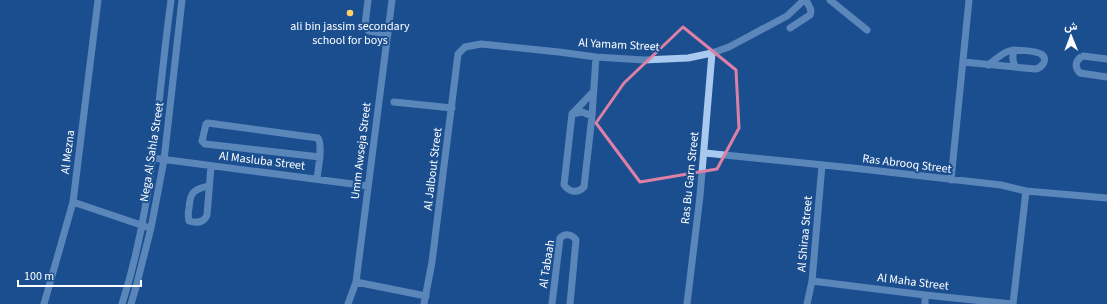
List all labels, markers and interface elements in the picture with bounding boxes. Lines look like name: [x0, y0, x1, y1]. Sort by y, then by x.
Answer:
marker: ali bin jassim secondary school for boys: [345, 8, 355, 18]
north arrow: [1051, 16, 1091, 56]
place label: ali bin jassim secondary school for boys: [290, 18, 410, 49]
text: ش: [1064, 19, 1078, 34]
street label: Al Yamam Street: [578, 34, 660, 56]
street label: Nega Al Sahla Street: [136, 101, 168, 203]
street label: Umm Awseja Street: [347, 102, 375, 200]
street label: Al Jalbout Street: [420, 127, 446, 211]
street label: Al Mezna: [57, 129, 79, 175]
street label: Ras Bu Garn Street: [677, 131, 703, 225]
street label: Al Masluba Street: [218, 147, 306, 175]
street label: Ras Abrooq Street: [862, 150, 952, 178]
street label: Al Shiraa Street: [793, 195, 817, 273]
street label: Al Tabaah: [535, 239, 559, 289]
scale bar: [18, 262, 141, 288]
text: 100 m: [24, 268, 54, 285]
street label: Al Maha Street: [876, 269, 950, 295]

